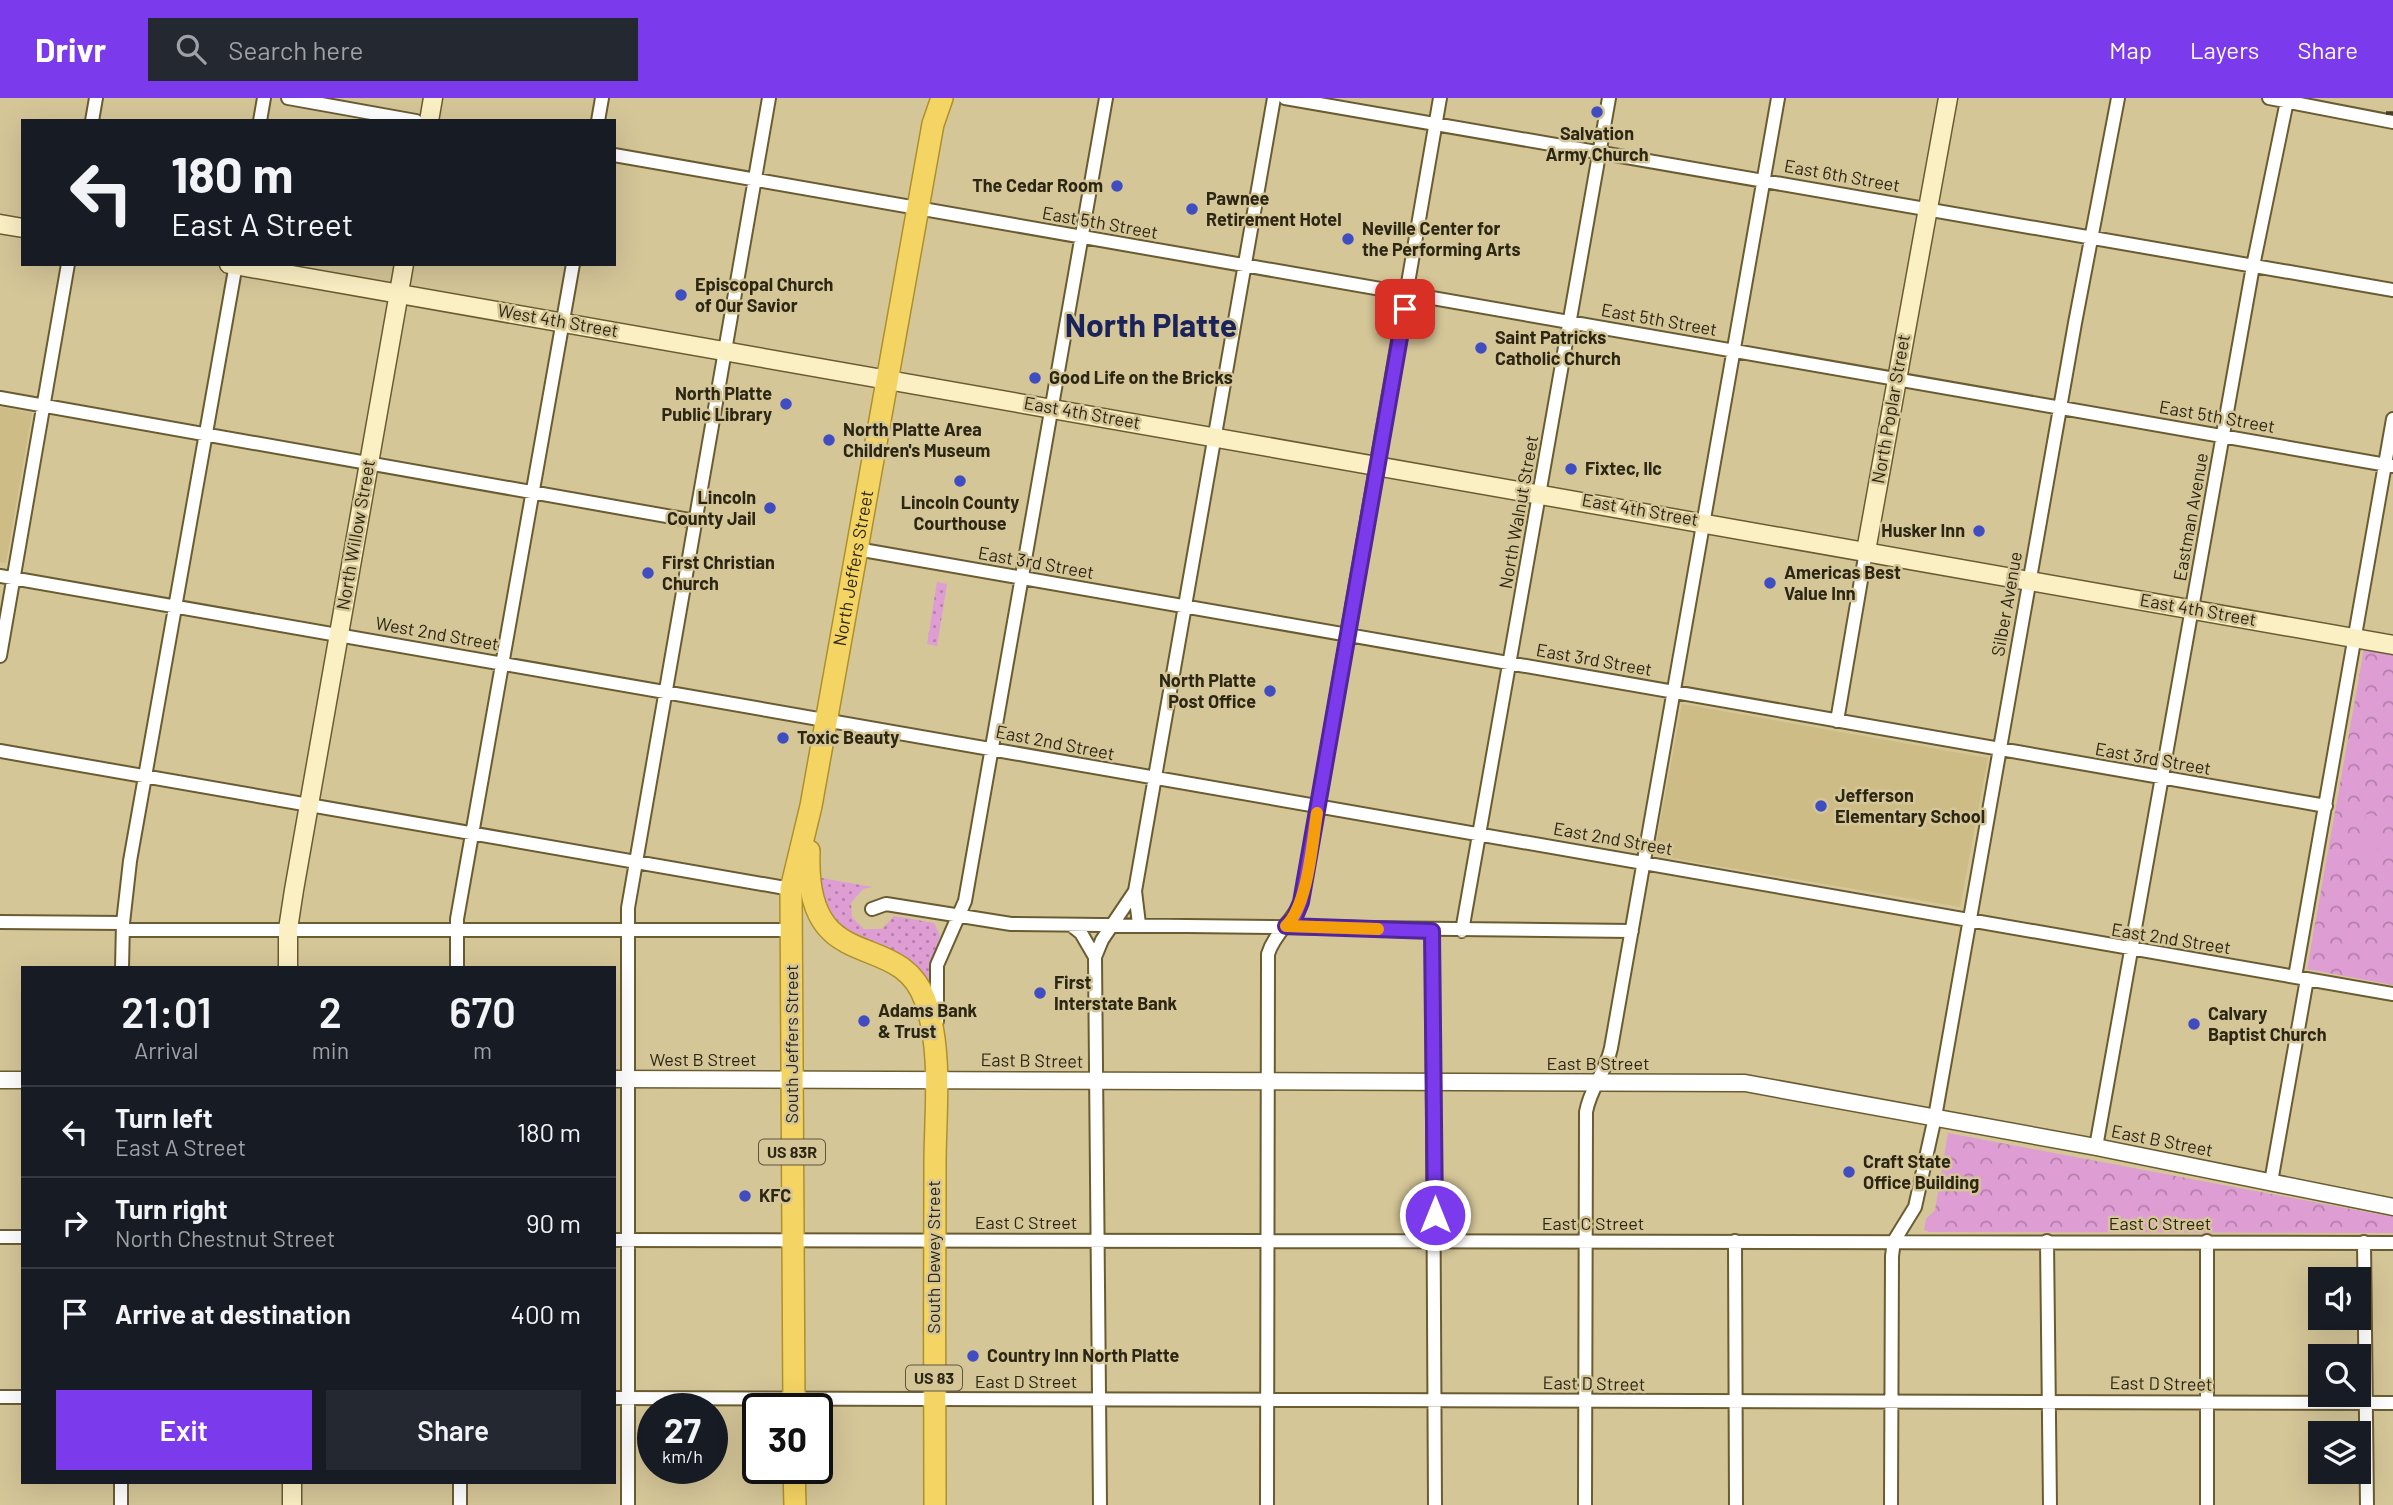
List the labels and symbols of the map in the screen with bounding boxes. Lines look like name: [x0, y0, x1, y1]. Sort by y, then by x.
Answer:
marker: Salvation Army Church: [1589, 104, 1605, 120]
place label: Salvation Army Church: [1545, 122, 1649, 165]
street label: East 6th Street: [1783, 154, 1902, 196]
place label: The Cedar Room: [972, 174, 1103, 196]
marker: The Cedar Room: [1109, 178, 1125, 194]
place label: Pawnee Retirement Hotel: [1206, 187, 1342, 230]
street label: East 5th Street: [1041, 201, 1160, 243]
marker: Pawnee Retirement Hotel: [1184, 201, 1200, 217]
place label: Neville Center for the Performing Arts: [1362, 217, 1520, 260]
marker: Neville Center for the Performing Arts: [1340, 231, 1356, 247]
place label: Episcopal Church of Our Savior: [695, 273, 833, 316]
pin: [1375, 279, 1435, 339]
marker: Episcopal Church of Our Savior: [673, 287, 689, 303]
street label: East 5th Street: [1600, 298, 1719, 340]
street label: West 4th Street: [496, 299, 620, 341]
district label: North Platte: [1065, 305, 1237, 343]
place label: Saint Patricks Catholic Church: [1495, 326, 1621, 369]
street label: North Poplar Street: [1866, 332, 1914, 485]
marker: Saint Patricks Catholic Church: [1473, 340, 1489, 356]
place label: Good Life on the Bricks: [1049, 366, 1233, 388]
marker: Good Life on the Bricks: [1027, 370, 1043, 386]
place label: North Platte Public Library: [661, 382, 772, 425]
street label: East 4th Street: [1022, 391, 1142, 433]
street label: East 5th Street: [2158, 395, 2277, 437]
marker: North Platte Public Library: [778, 396, 794, 412]
place label: North Platte Area Children's Museum: [843, 418, 990, 461]
marker: North Platte Area Children's Museum: [821, 432, 837, 448]
street label: North Walnut Street: [1494, 433, 1542, 590]
street label: Eastman Avenue: [2168, 451, 2212, 583]
place label: Fixtec, llc: [1585, 457, 1662, 479]
street label: North Willow Street: [331, 458, 379, 612]
marker: Fixtec, llc: [1563, 461, 1579, 477]
marker: Lincoln County Courthouse: [952, 473, 968, 489]
place label: Lincoln County Jail: [667, 486, 756, 529]
street label: North Jeffers Street: [828, 488, 877, 648]
street label: East 4th Street: [1580, 488, 1700, 530]
place label: Lincoln County Courthouse: [901, 491, 1019, 534]
marker: Lincoln County Jail: [762, 500, 778, 516]
place label: Husker Inn: [1881, 519, 1965, 541]
marker: Husker Inn: [1971, 523, 1987, 539]
street label: East 3rd Street: [977, 541, 1096, 583]
street label: Silber Avenue: [1986, 550, 2026, 658]
place label: First Christian Church: [662, 551, 775, 594]
place label: Americas Best Value Inn: [1784, 561, 1901, 604]
marker: First Christian Church: [640, 565, 656, 581]
marker: Americas Best Value Inn: [1762, 575, 1778, 591]
street label: East 4th Street: [2138, 588, 2258, 630]
street label: West 2nd Street: [374, 611, 501, 655]
street label: East 3rd Street: [1535, 638, 1654, 680]
place label: North Platte Post Office: [1159, 669, 1256, 712]
marker: North Platte Post Office: [1262, 683, 1278, 699]
street label: East 2nd Street: [994, 720, 1117, 764]
place label: Toxic Beauty: [797, 726, 899, 748]
marker: Toxic Beauty: [775, 730, 791, 746]
street label: East 3rd Street: [2094, 737, 2213, 779]
place label: Jefferson Elementary School: [1835, 784, 1985, 827]
marker: Jefferson Elementary School: [1813, 798, 1829, 814]
street label: East 2nd Street: [1552, 817, 1675, 859]
street label: East 2nd Street: [2110, 918, 2232, 958]
street label: South Jeffers Street: [780, 964, 802, 1124]
place label: First Interstate Bank: [1054, 971, 1178, 1014]
marker: First Interstate Bank: [1032, 985, 1048, 1001]
place label: Adams Bank & Trust: [878, 999, 978, 1042]
place label: Calvary Baptist Church: [2208, 1002, 2327, 1045]
marker: Adams Bank & Trust: [856, 1013, 872, 1029]
marker: Calvary Baptist Church: [2186, 1016, 2202, 1032]
street label: West B Street: [649, 1048, 757, 1070]
street label: East B Street: [980, 1048, 1084, 1072]
street label: East B Street: [1547, 1052, 1649, 1074]
street label: East B Street: [2110, 1119, 2215, 1161]
road number: US 83R: [759, 1140, 825, 1164]
place label: Craft State Office Building: [1863, 1150, 1979, 1193]
marker: Craft State Office Building: [1841, 1164, 1857, 1180]
position arrow: [1398, 1178, 1472, 1252]
street label: South Dewey Street: [922, 1180, 944, 1334]
place label: KFC: [759, 1184, 791, 1206]
marker: KFC: [737, 1188, 753, 1204]
street label: East C Street: [975, 1211, 1077, 1233]
street label: East C Street: [1542, 1212, 1644, 1234]
street label: East C Street: [2109, 1212, 2211, 1234]
place label: Country Inn North Platte: [987, 1344, 1180, 1366]
marker: Country Inn North Platte: [965, 1348, 981, 1364]
road number: US 83: [906, 1366, 962, 1390]
street label: East D Street: [975, 1370, 1077, 1392]
street label: East D Street: [1542, 1371, 1646, 1395]
street label: East D Street: [2109, 1371, 2213, 1395]
speed limit sign: 30: [742, 1393, 833, 1484]

